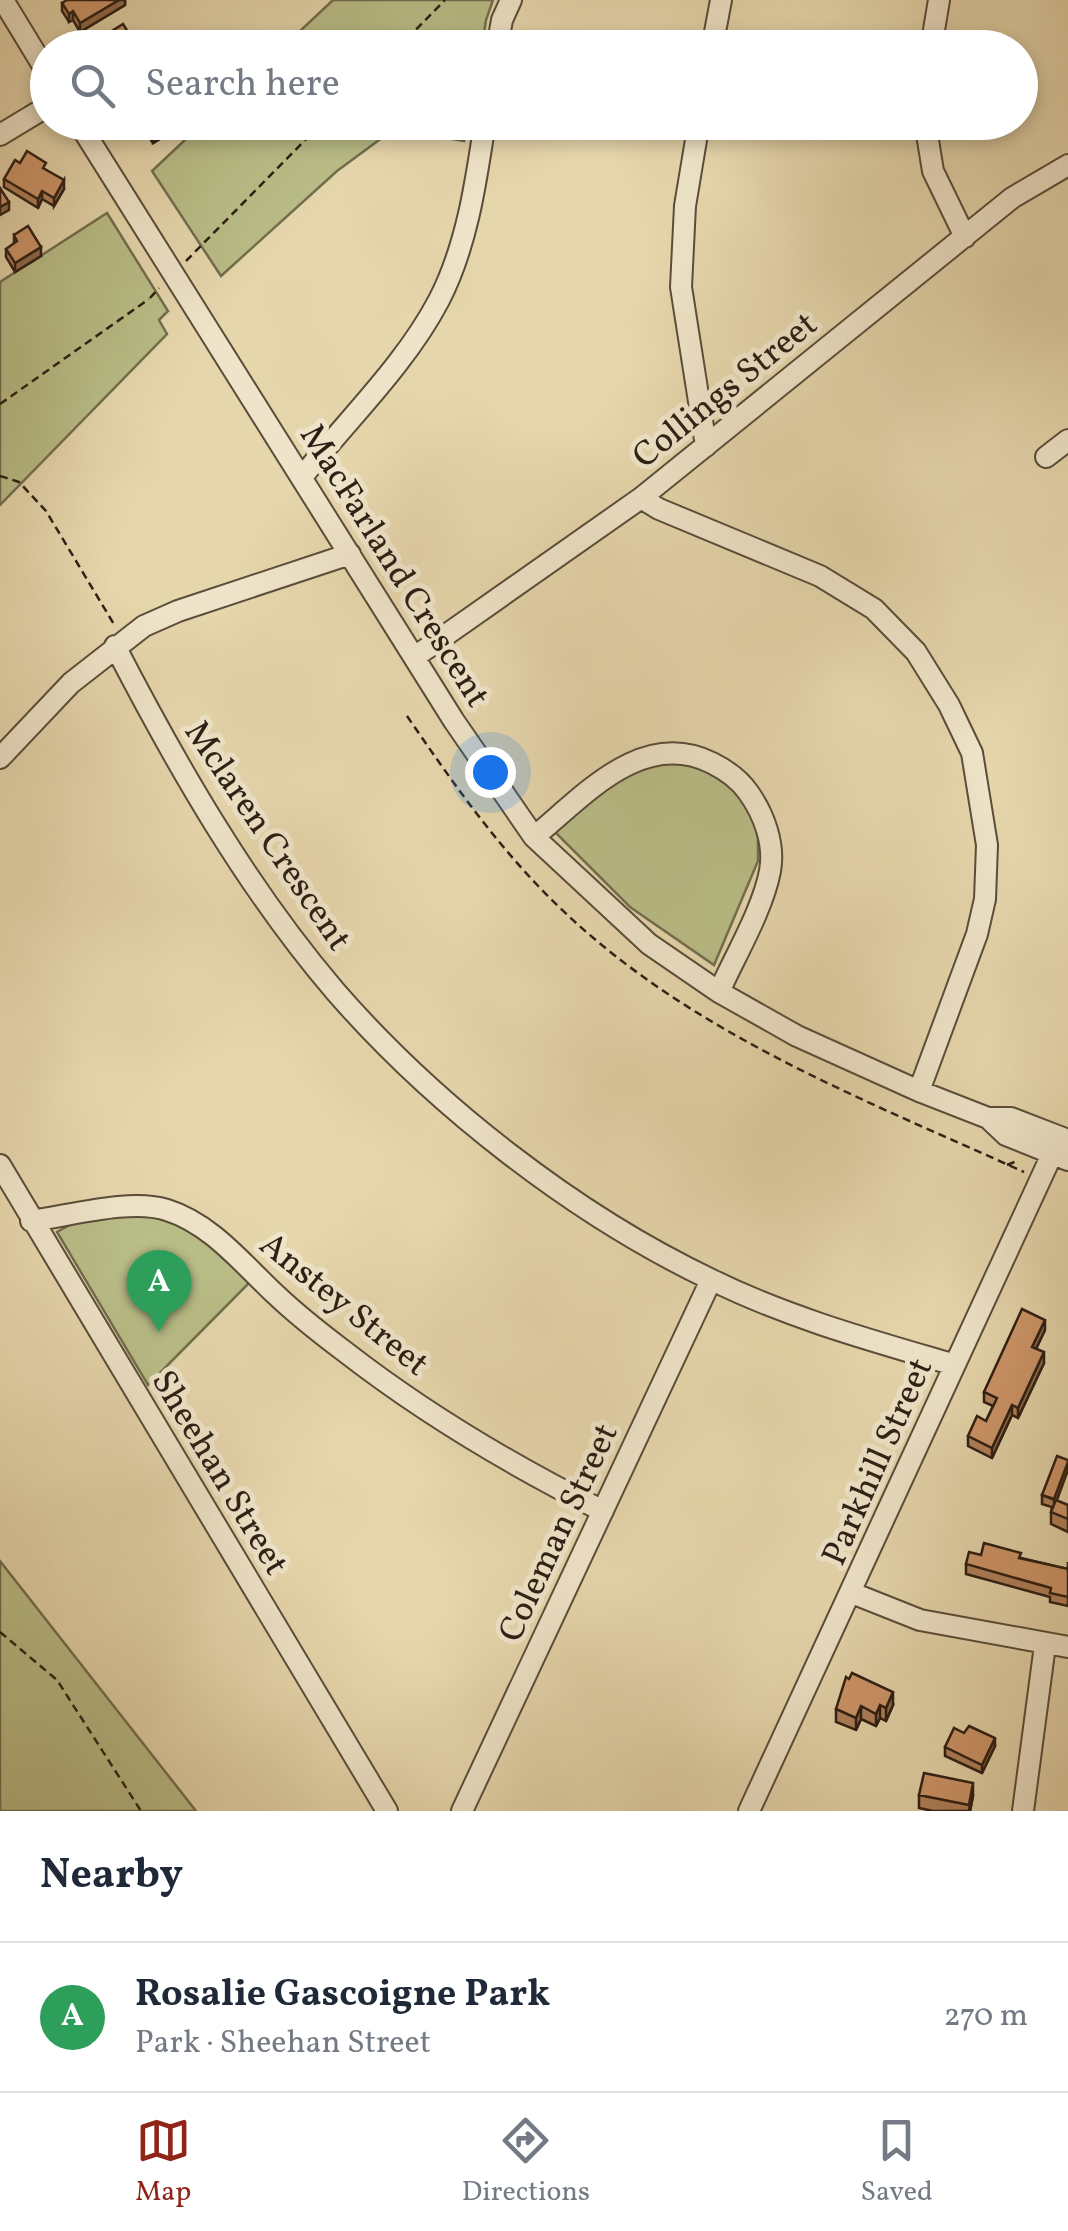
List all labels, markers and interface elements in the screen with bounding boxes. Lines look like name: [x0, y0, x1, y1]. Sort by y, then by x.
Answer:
search box: [30, 30, 1038, 140]
icon: search: [65, 58, 120, 113]
text: Search here: [145, 59, 340, 112]
street label: Collings Street: [623, 302, 828, 481]
street label: MacFarland Crescent: [287, 416, 500, 717]
street label: Mclaren Crescent: [172, 712, 361, 961]
your location: [465, 747, 516, 798]
street label: Anstey Street: [248, 1222, 438, 1389]
pin: A: [126, 1250, 192, 1332]
street label: Parkhill Street: [812, 1351, 946, 1574]
street label: Sheehan Street: [138, 1362, 299, 1585]
street label: Coleman Street: [488, 1416, 631, 1650]
text: Nearby: [40, 1847, 183, 1906]
text: Rosalie Gascoigne Park: [135, 1969, 550, 2022]
text: A: [61, 1995, 84, 2039]
text: 270 m: [943, 1995, 1028, 2039]
text: Park · Sheehan Street: [135, 2022, 431, 2066]
tab: Map: [135, 2113, 191, 2212]
tab: Directions: [462, 2113, 590, 2212]
tab: Saved: [861, 2113, 933, 2212]

